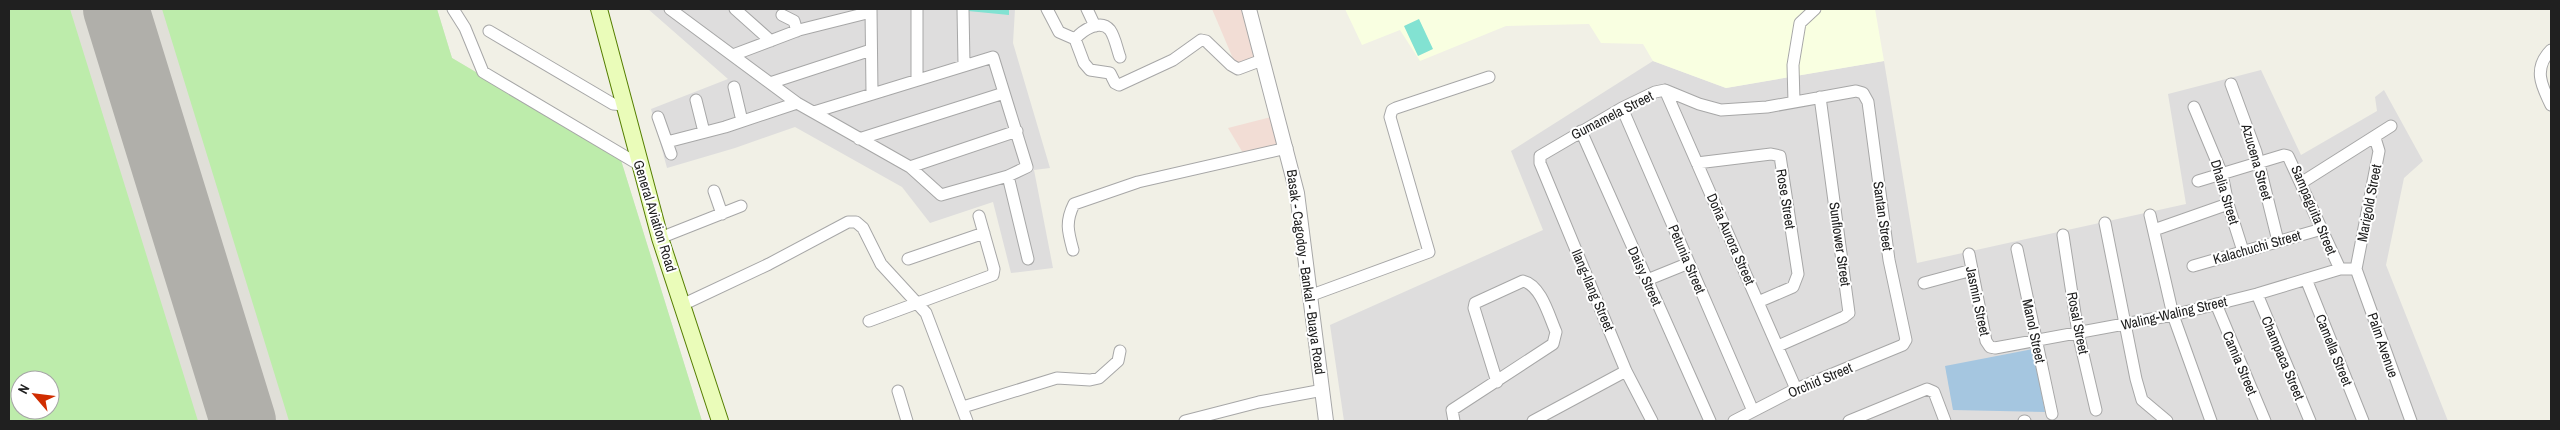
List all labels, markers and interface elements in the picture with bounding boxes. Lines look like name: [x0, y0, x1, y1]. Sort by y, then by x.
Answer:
street label: Gumamela Street: [1568, 87, 1656, 143]
street label: Azucena Street: [2237, 121, 2276, 202]
street label: Dhalia Street: [2207, 157, 2243, 227]
street label: General Aviation Road: [629, 158, 681, 274]
street label: Sampaguita Street: [2287, 162, 2341, 258]
street label: Marigold Street: [2353, 163, 2385, 243]
street label: Basak - Cagodoy - Bankal - Buaya Road: [1283, 168, 1329, 376]
street label: Rose Street: [1772, 168, 1800, 230]
street label: Santan Street: [1869, 180, 1897, 252]
street label: Doña Aurora Street: [1703, 190, 1759, 288]
street label: Sunflower Street: [1825, 201, 1855, 287]
street label: Petunia Street: [1664, 222, 1710, 296]
street label: Kalachuchi Street: [2211, 226, 2303, 268]
street label: Daisy Street: [1624, 243, 1666, 309]
street label: Ilang-Ilang Street: [1568, 246, 1618, 334]
street label: Jasmin Street: [1962, 264, 1994, 338]
street label: Rosal Street: [2063, 290, 2093, 356]
street label: Waling-Waling Street: [2119, 292, 2229, 334]
street label: Manol Street: [2018, 297, 2050, 365]
street label: Palm Avenue: [2364, 310, 2402, 380]
street label: Camella Street: [2311, 311, 2357, 389]
street label: Champaca Street: [2257, 313, 2309, 403]
street label: Camia Street: [2219, 328, 2261, 398]
street label: Orchid Street: [1785, 358, 1855, 402]
north arrow: [10, 370, 60, 420]
text: N: [14, 381, 33, 397]

